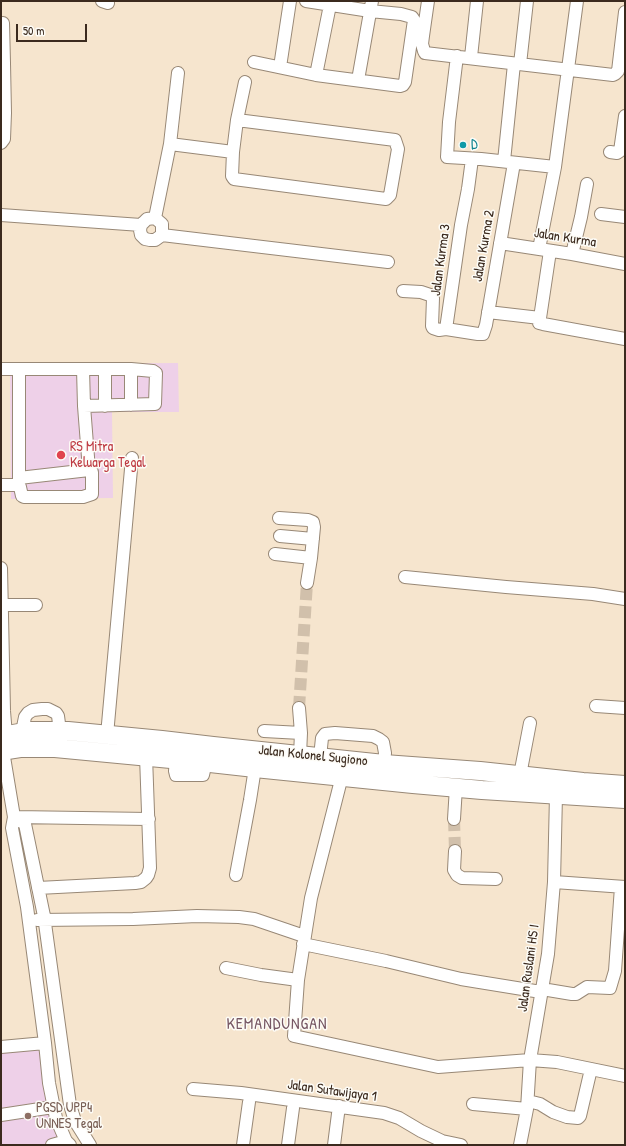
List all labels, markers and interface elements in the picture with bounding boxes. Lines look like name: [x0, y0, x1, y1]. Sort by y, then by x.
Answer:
scale bar: [18, 16, 89, 42]
text: 50 m: [23, 22, 44, 39]
place label: D: [471, 137, 478, 153]
marker: D: [458, 140, 468, 150]
street label: Jalan Kurma 2: [469, 209, 499, 283]
street label: Jalan Kurma 3: [428, 223, 454, 297]
street label: Jalan Kurma: [533, 225, 597, 251]
place label: RS Mitra Keluarga Tegal: [70, 439, 146, 472]
marker: RS Mitra Keluarga Tegal: [55, 449, 67, 461]
street label: Jalan Kolonel Sugiono: [258, 742, 368, 770]
street label: Jalan Ruslani HS I: [515, 923, 543, 1013]
district label: KEMANDUNGAN: [226, 1015, 328, 1035]
street label: Jalan Sutawijaya 1: [286, 1076, 378, 1106]
place label: PGSD UPP4 UNNES Tegal: [36, 1100, 102, 1132]
marker: PGSD UPP4 UNNES Tegal: [23, 1111, 33, 1121]

